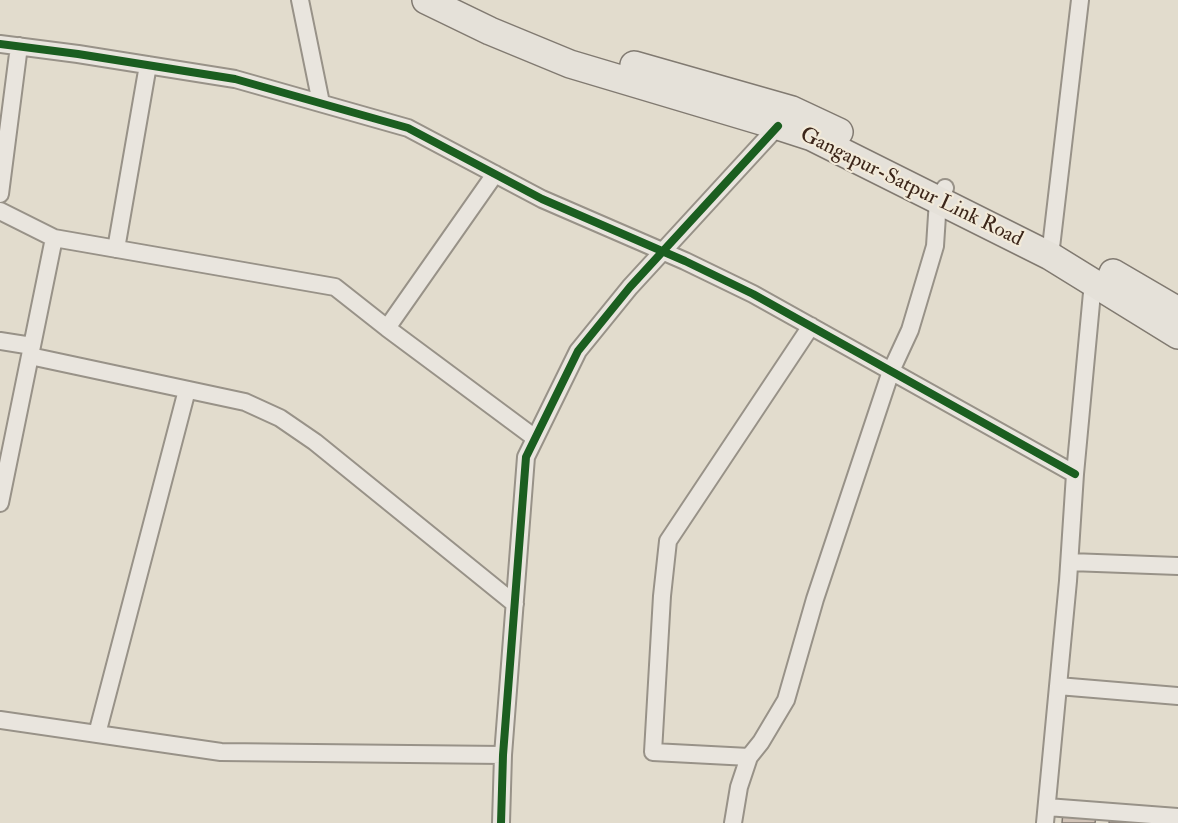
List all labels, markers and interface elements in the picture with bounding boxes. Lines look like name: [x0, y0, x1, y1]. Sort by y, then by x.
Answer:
street label: Gangapur-Satpur Link Road: [795, 123, 1027, 253]

